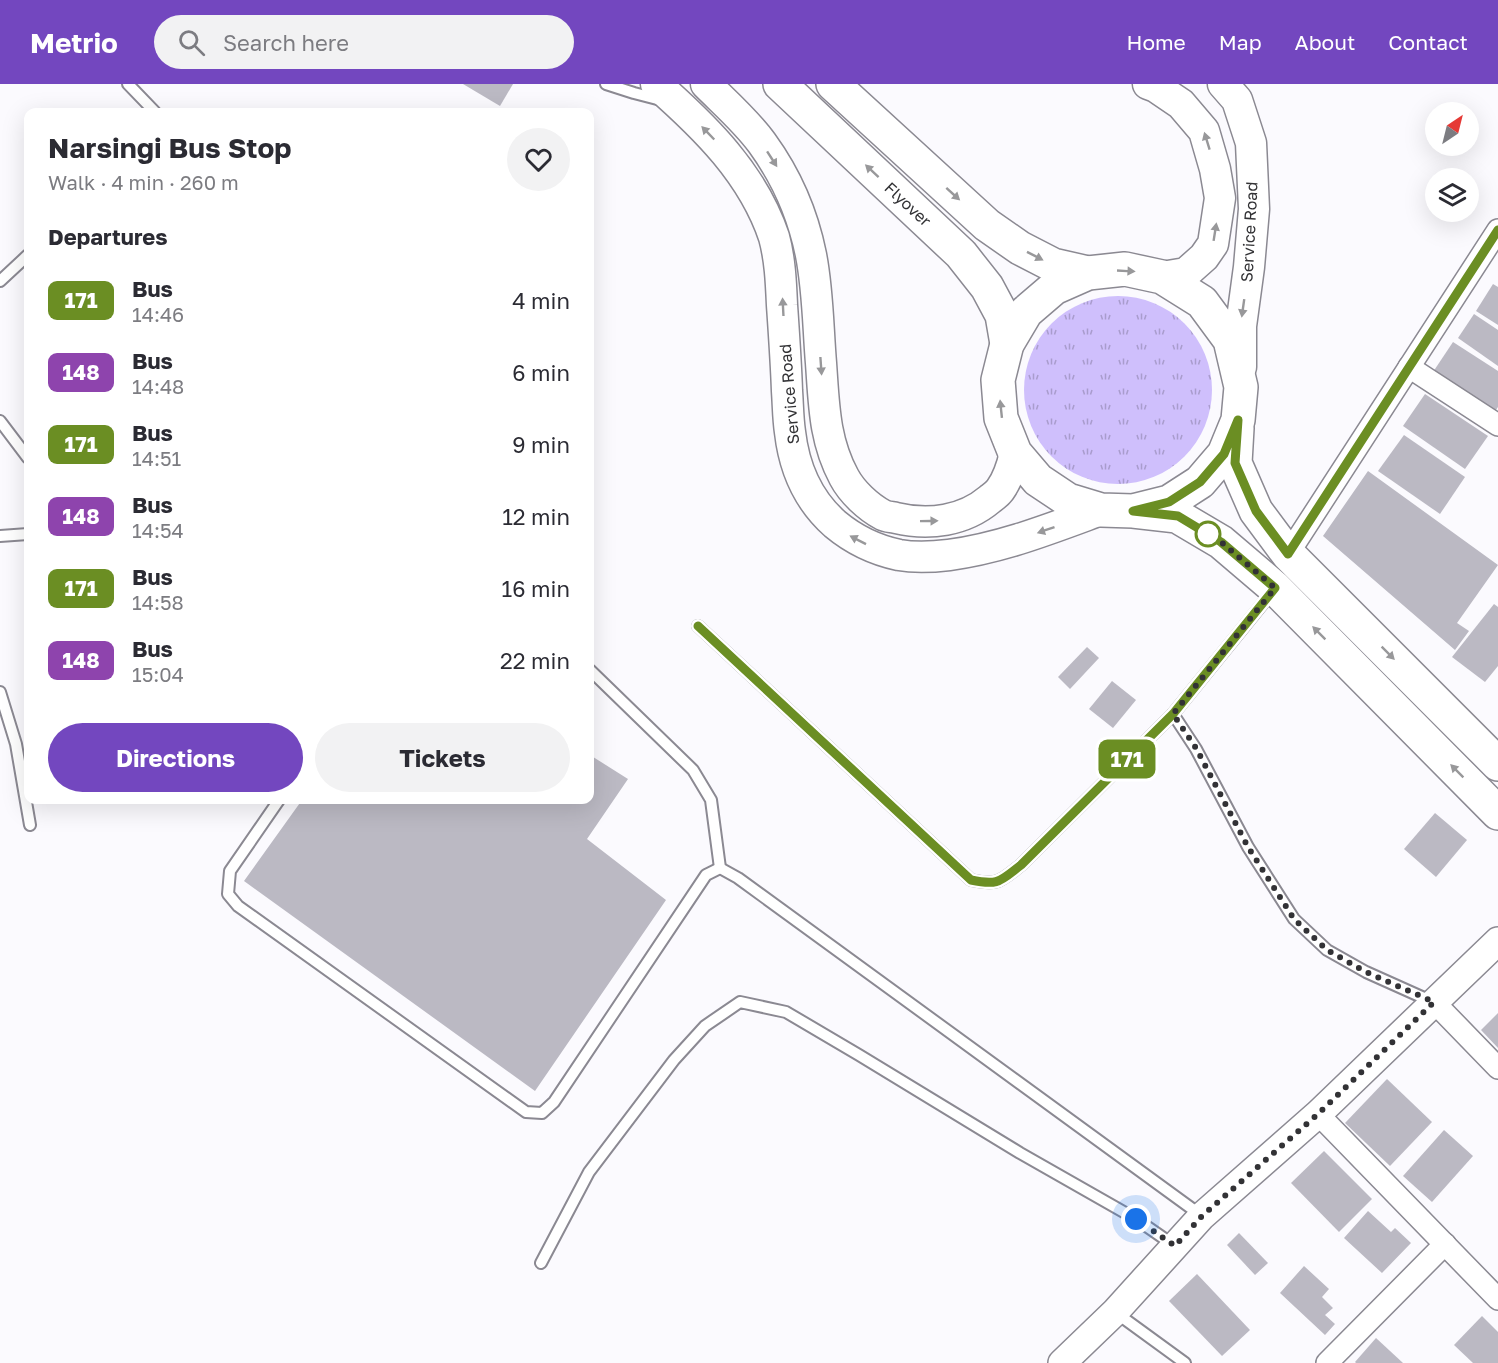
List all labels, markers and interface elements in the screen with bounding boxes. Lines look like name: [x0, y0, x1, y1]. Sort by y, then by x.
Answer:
search box: [154, 15, 574, 69]
text: Metrio: [30, 26, 118, 59]
icon: search: [175, 26, 208, 59]
text: Search here: [223, 29, 349, 56]
text: Home: [1126, 29, 1186, 55]
text: Map: [1219, 29, 1262, 55]
text: About: [1295, 29, 1355, 55]
text: Contact: [1388, 29, 1468, 55]
north arrow: [1425, 102, 1479, 156]
map controls: [1425, 102, 1479, 222]
one-way arrow: [701, 126, 715, 141]
button: heart: [507, 128, 570, 191]
text: Narsingi Bus Stop: [48, 131, 291, 164]
one-way arrow: [1202, 132, 1211, 150]
one-way arrow: [766, 151, 777, 167]
one-way arrow: [865, 164, 880, 178]
button: layers: [1425, 168, 1479, 222]
text: Walk · 4 min · 260 m: [48, 170, 239, 194]
street label: Flyover: [881, 177, 935, 231]
street label: Service Road: [1236, 181, 1262, 283]
one-way arrow: [946, 187, 960, 201]
one-way arrow: [1211, 222, 1220, 241]
text: Departures: [48, 223, 167, 250]
one-way arrow: [1026, 251, 1043, 260]
one-way arrow: [1116, 266, 1135, 275]
text: Bus: [132, 275, 173, 302]
text: 171: [64, 287, 98, 313]
text: 4 min: [512, 287, 570, 314]
one-way arrow: [778, 298, 787, 317]
one-way arrow: [1239, 299, 1248, 318]
text: 14:46: [132, 302, 184, 326]
street label: Service Road: [775, 343, 803, 445]
text: Bus: [132, 347, 173, 374]
one-way arrow: [816, 357, 826, 376]
text: 148: [62, 359, 100, 385]
text: 6 min: [512, 359, 570, 386]
text: 14:48: [132, 374, 184, 398]
one-way arrow: [996, 400, 1006, 419]
text: Bus: [132, 419, 173, 446]
text: 171: [64, 431, 98, 457]
text: 9 min: [512, 431, 570, 458]
text: 14:51: [132, 446, 181, 470]
text: Bus: [132, 491, 173, 518]
text: 148: [62, 503, 100, 529]
text: 12 min: [502, 503, 570, 530]
one-way arrow: [919, 516, 938, 526]
text: 14:54: [132, 518, 184, 542]
unlabelled marker: [1195, 521, 1221, 547]
one-way arrow: [1037, 525, 1055, 535]
one-way arrow: [849, 535, 866, 545]
text: Bus: [132, 563, 173, 590]
text: 171: [64, 575, 98, 601]
text: 16 min: [502, 575, 570, 602]
text: 14:58: [132, 590, 184, 614]
one-way arrow: [1313, 626, 1327, 640]
text: Bus: [132, 635, 173, 662]
one-way arrow: [1380, 646, 1395, 660]
text: 148: [62, 647, 100, 673]
text: 22 min: [500, 647, 570, 674]
text: 15:04: [132, 662, 184, 686]
button: Directions: [48, 723, 303, 792]
button: Tickets: [315, 723, 570, 792]
line badge: 171: [1092, 740, 1162, 778]
text: 171: [1110, 746, 1144, 772]
one-way arrow: [1450, 765, 1464, 779]
your location: [1121, 1204, 1151, 1234]

